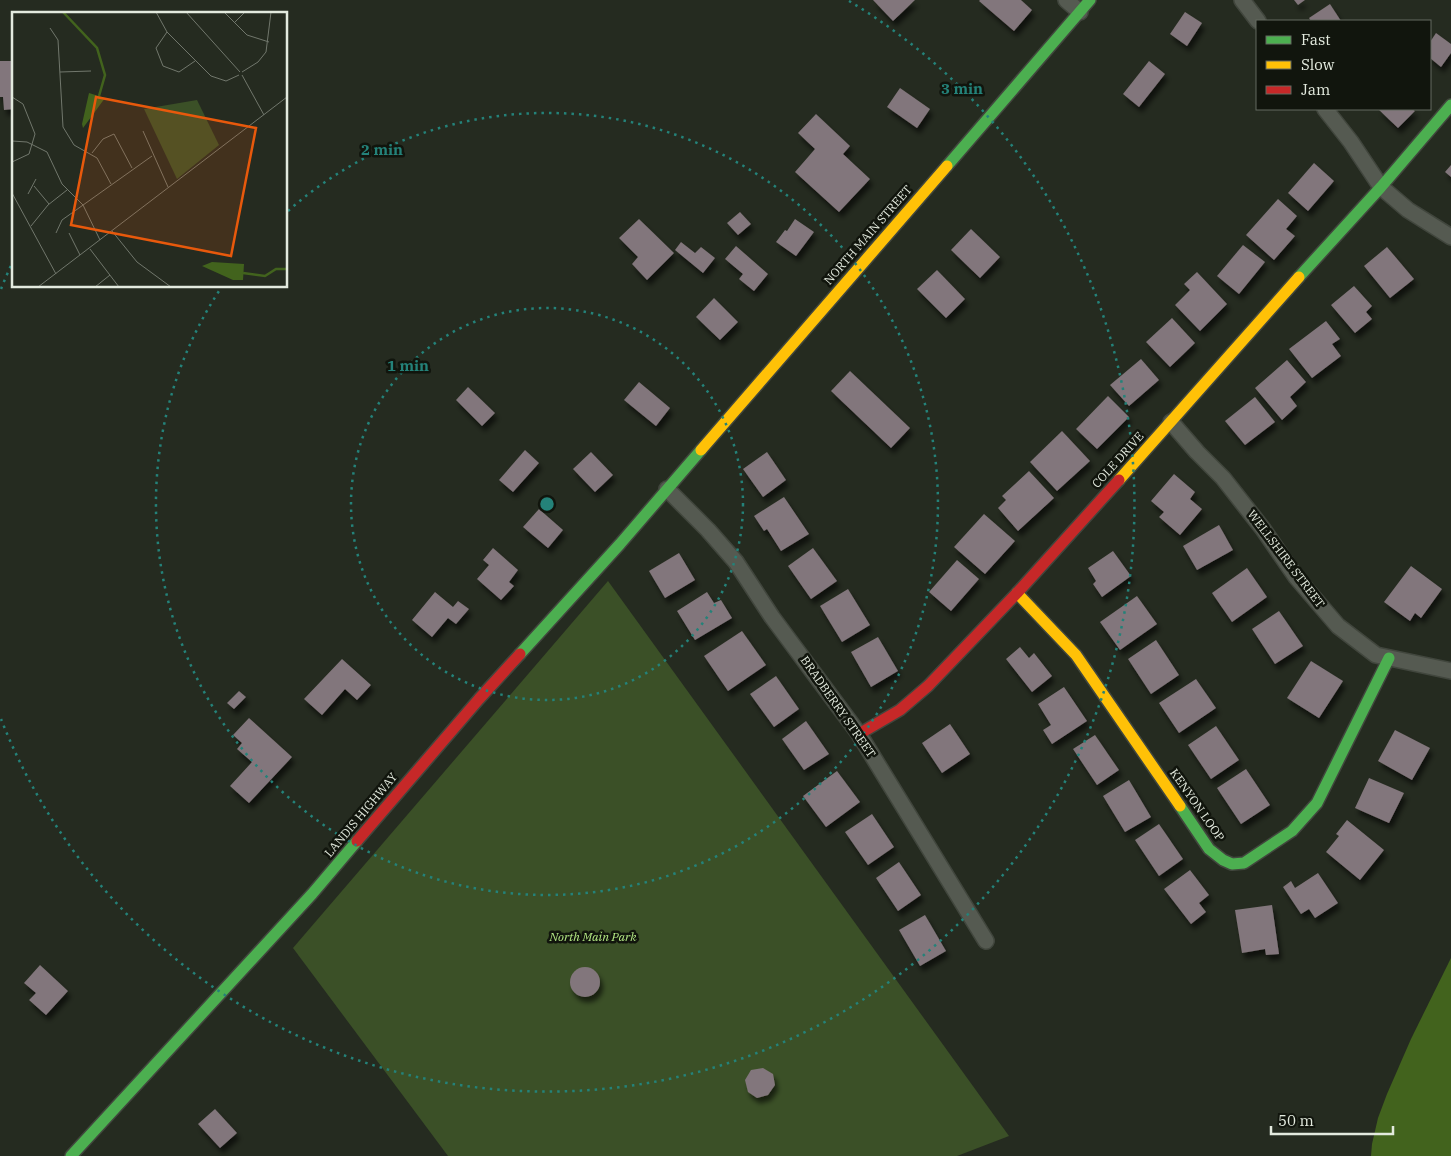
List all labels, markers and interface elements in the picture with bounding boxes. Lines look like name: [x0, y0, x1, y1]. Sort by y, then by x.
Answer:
inset map: [12, 12, 288, 288]
legend: [1256, 20, 1431, 110]
text: Fast: [1301, 30, 1331, 49]
text: Slow: [1301, 55, 1335, 74]
text: 3 min: [941, 79, 983, 98]
text: Jam: [1301, 80, 1330, 99]
text: 2 min: [361, 140, 403, 159]
street label: NORTH MAIN STREET: [820, 182, 915, 287]
text: 1 min: [387, 356, 429, 375]
street label: COLE DRIVE: [1089, 429, 1147, 491]
centre of rings: [538, 495, 556, 513]
street label: WELLSHIRE STREET: [1245, 507, 1328, 611]
street label: BRADBERRY STREET: [798, 653, 879, 761]
street label: KENYON LOOP: [1167, 766, 1228, 844]
street label: LANDIS HIGHWAY: [321, 769, 400, 860]
park label: North Main Park: [548, 929, 637, 944]
scale bar: [1271, 1104, 1394, 1136]
text: 50 m: [1278, 1111, 1314, 1130]

